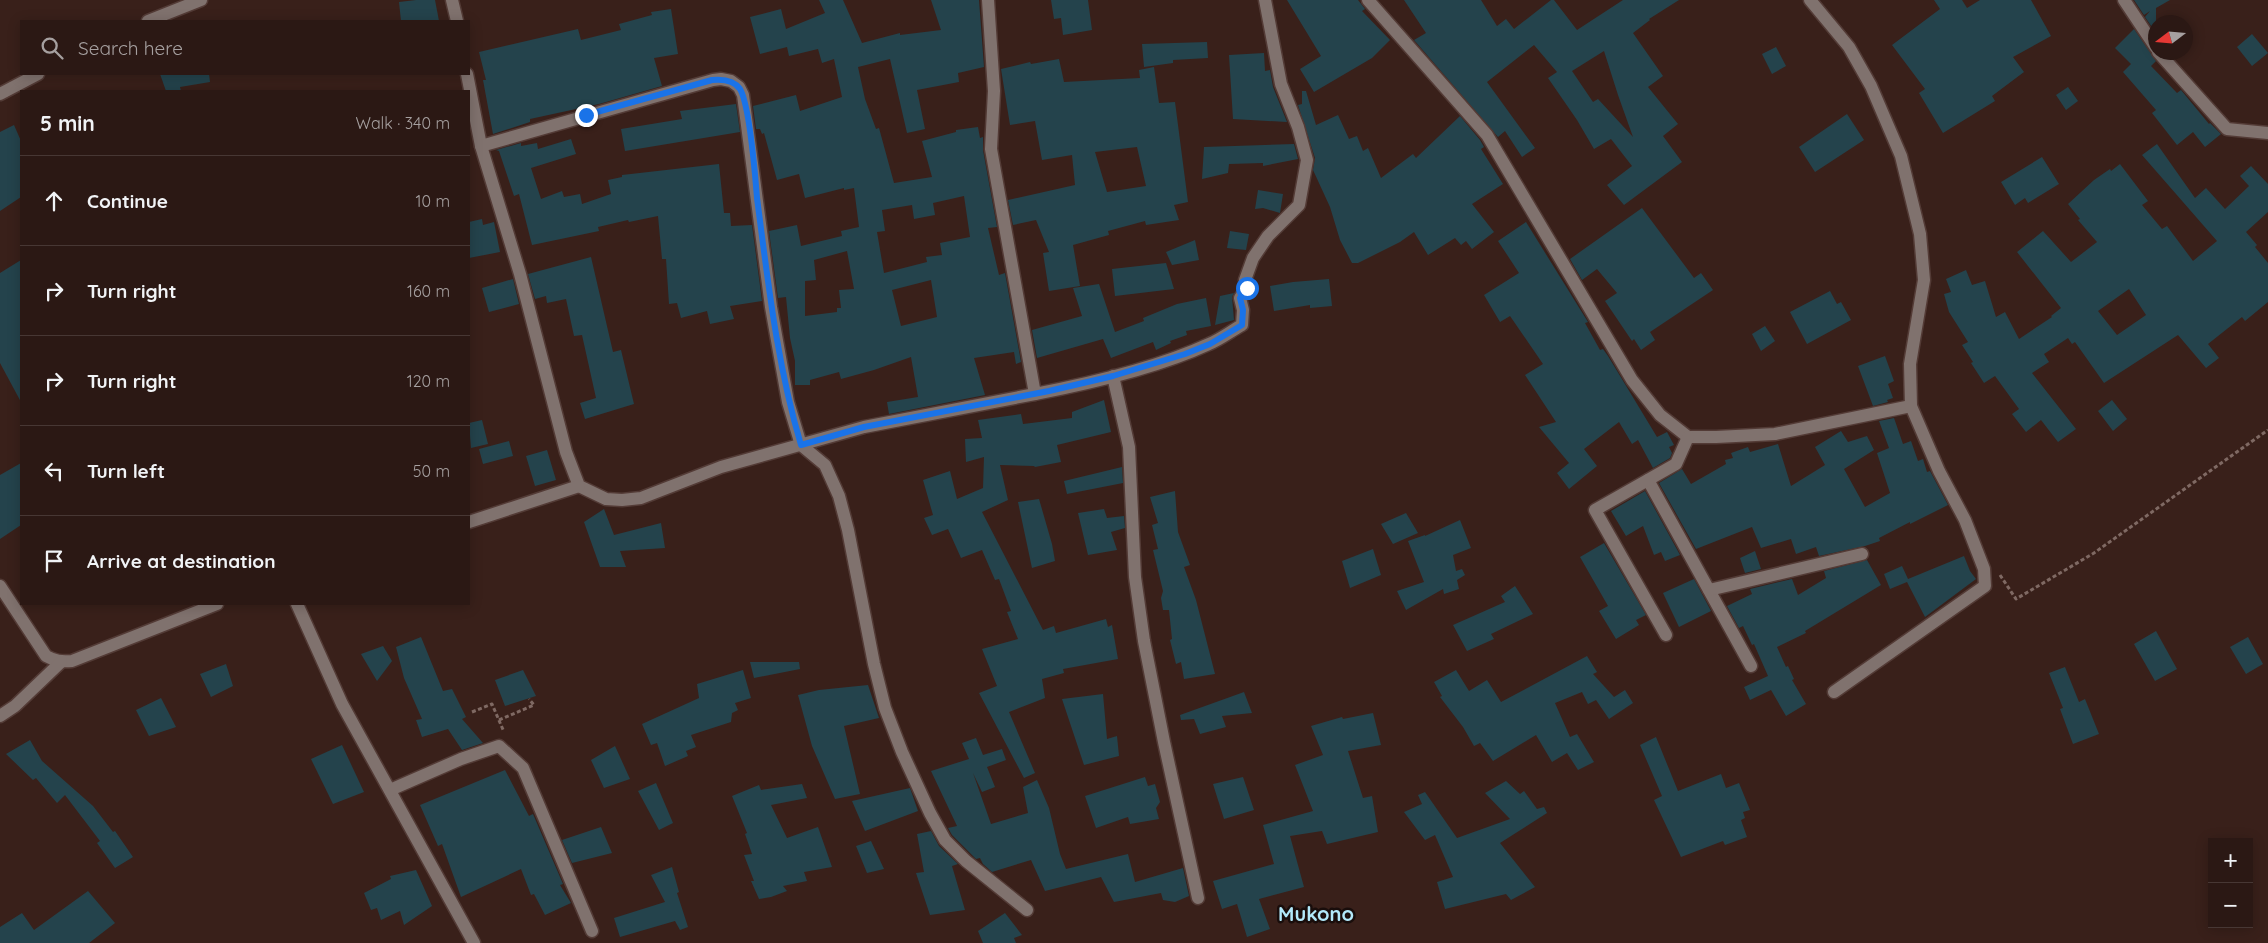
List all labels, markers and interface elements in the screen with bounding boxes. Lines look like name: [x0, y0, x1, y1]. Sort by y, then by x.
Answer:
north arrow: [2148, 15, 2193, 60]
search box: [20, 20, 470, 75]
icon: search: [38, 34, 66, 62]
text: Search here: [78, 36, 183, 60]
route end: [575, 104, 598, 127]
text: 5 min: [40, 110, 95, 136]
text: Walk · 340 m: [356, 113, 450, 133]
icon: ahead: [40, 187, 68, 215]
text: Continue: [87, 189, 168, 213]
text: 10 m: [416, 191, 450, 211]
icon: right: [40, 277, 68, 305]
route start: [1236, 277, 1259, 300]
text: Turn right: [87, 279, 176, 303]
text: 160 m: [407, 281, 450, 301]
icon: right: [40, 367, 68, 395]
text: Turn right: [87, 369, 176, 393]
text: 120 m: [407, 371, 450, 391]
icon: left: [40, 457, 68, 485]
text: Turn left: [87, 459, 165, 483]
text: 50 m: [413, 461, 450, 481]
icon: arrive: [40, 547, 68, 575]
text: Arrive at destination: [87, 549, 276, 573]
map controls: [2208, 838, 2253, 928]
button: +: [2208, 838, 2253, 883]
button: −: [2208, 883, 2253, 928]
district label: Mukono: [1278, 901, 1354, 926]

